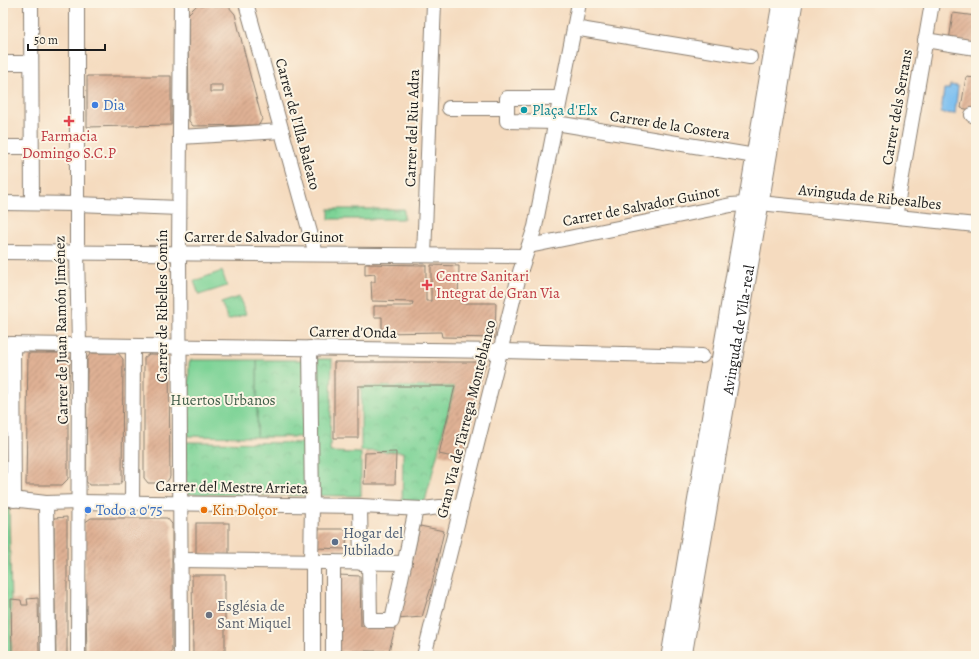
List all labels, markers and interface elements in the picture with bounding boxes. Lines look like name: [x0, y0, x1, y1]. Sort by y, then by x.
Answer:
scale bar: [28, 26, 105, 52]
text: 50 m: [34, 32, 58, 48]
street label: Carrer dels Serrans: [877, 47, 917, 167]
street label: Carrer de l'Illa Baleato: [271, 56, 325, 192]
street label: Carrer del Riu Adra: [400, 69, 424, 187]
place label: Dia: [103, 95, 125, 115]
marker: Dia: [90, 100, 100, 110]
place label: Plaça d'Elx: [532, 100, 597, 120]
marker: Plaça d'Elx: [519, 105, 529, 115]
street label: Carrer de la Costera: [608, 106, 732, 144]
marker: Farmacia Domingo S.C.P: [64, 116, 74, 126]
place label: Farmacia Domingo S.C.P: [22, 126, 116, 163]
street label: Avinguda de Ribesalbes: [797, 179, 942, 214]
street label: Carrer de Salvador Guinot: [561, 181, 721, 231]
street label: Carrer de Salvador Guinot: [184, 227, 344, 247]
street label: Carrer de Ribelles Comín: [152, 229, 172, 383]
street label: Carrer de Juan Ramón Jiménez: [49, 235, 73, 424]
street label: Avinguda de Vila-real: [717, 263, 759, 397]
place label: Centre Sanitari Integrat de Gran Via: [436, 266, 560, 303]
marker: Centre Sanitari Integrat de Gran Via: [421, 279, 433, 291]
street label: Gran Via de Tàrrega Monteblanco: [432, 318, 500, 520]
street label: Carrer d'Onda: [309, 321, 397, 343]
park label: Huertos Urbanos: [170, 390, 276, 410]
street label: Carrer del Mestre Arrieta: [155, 476, 309, 498]
place label: Todo a 0'75: [96, 500, 163, 520]
place label: Kin Dolçor: [212, 500, 278, 520]
marker: Todo a 0'75: [83, 505, 93, 515]
marker: Kin Dolçor: [199, 505, 209, 515]
place label: Hogar del Jubilado: [343, 523, 403, 560]
marker: Hogar del Jubilado: [330, 537, 340, 547]
place label: Església de Sant Miquel: [217, 596, 291, 633]
marker: Església de Sant Miquel: [204, 610, 214, 620]

